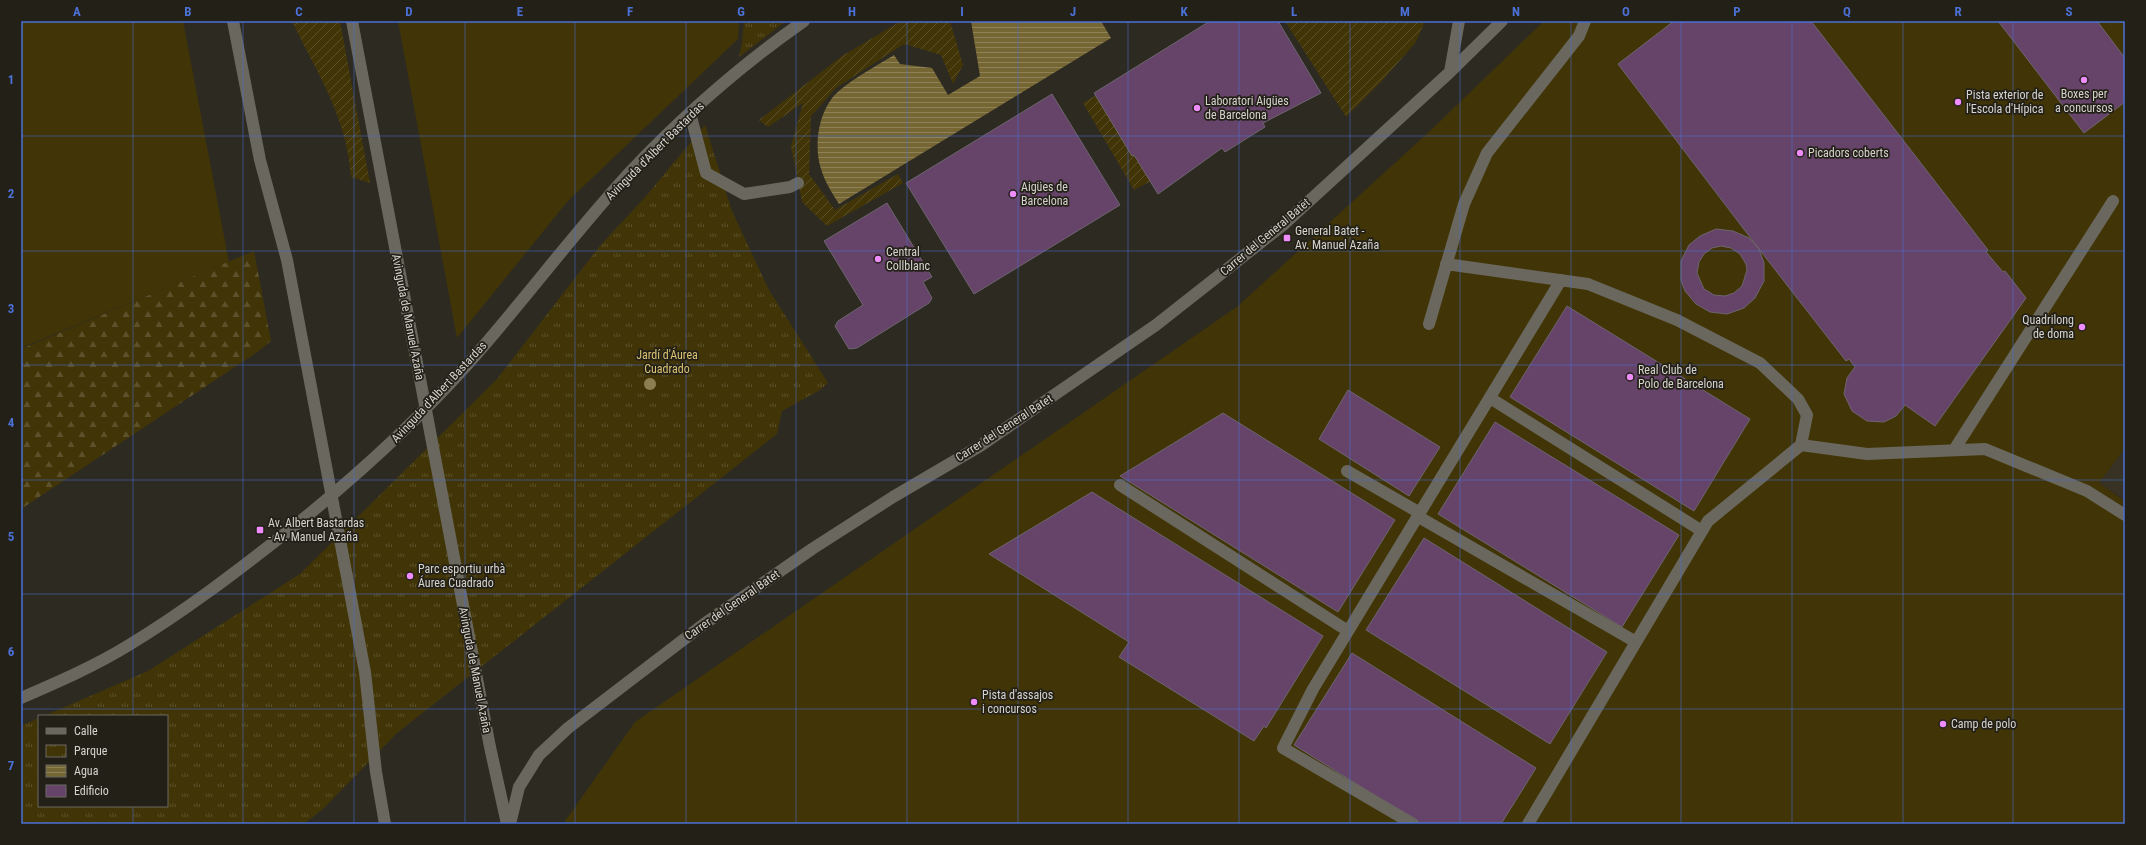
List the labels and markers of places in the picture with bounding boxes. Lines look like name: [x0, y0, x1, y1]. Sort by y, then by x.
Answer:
marker: Boxes per a concursos: [2079, 75, 2089, 85]
place label: Boxes per a concursos: [2055, 87, 2113, 115]
place label: Pista exterior de l'Escola d'Hípica: [1966, 88, 2044, 116]
place label: Laboratori Aigües de Barcelona: [1205, 94, 1289, 122]
marker: Pista exterior de l'Escola d'Hípica: [1953, 97, 1963, 107]
marker: Laboratori Aigües de Barcelona: [1192, 103, 1202, 113]
place label: Picadors coberts: [1808, 146, 1889, 160]
marker: Picadors coberts: [1795, 148, 1805, 158]
place label: Aigües de Barcelona: [1021, 180, 1069, 208]
marker: Aigües de Barcelona: [1008, 189, 1018, 199]
place label: General Batet - Av. Manuel Azaña: [1295, 224, 1379, 252]
marker: General Batet - Av. Manuel Azaña: [1282, 233, 1292, 243]
place label: Central Collblanc: [886, 245, 931, 273]
marker: Central Collblanc: [873, 254, 883, 264]
place label: Quadrilong de doma: [2022, 313, 2074, 341]
marker: Quadrilong de doma: [2077, 322, 2087, 332]
place label: Real Club de Polo de Barcelona: [1638, 363, 1724, 391]
marker: Real Club de Polo de Barcelona: [1625, 372, 1635, 382]
place label: Av. Albert Bastardas - Av. Manuel Azaña: [268, 516, 364, 544]
marker: Av. Albert Bastardas - Av. Manuel Azaña: [255, 525, 265, 535]
place label: Parc esportiu urbà Áurea Cuadrado: [418, 562, 505, 590]
marker: Parc esportiu urbà Áurea Cuadrado: [405, 571, 415, 581]
place label: Pista d'assajos i concursos: [982, 688, 1053, 716]
marker: Pista d'assajos i concursos: [969, 697, 979, 707]
place label: Camp de polo: [1951, 717, 2016, 731]
marker: Camp de polo: [1938, 719, 1948, 729]

